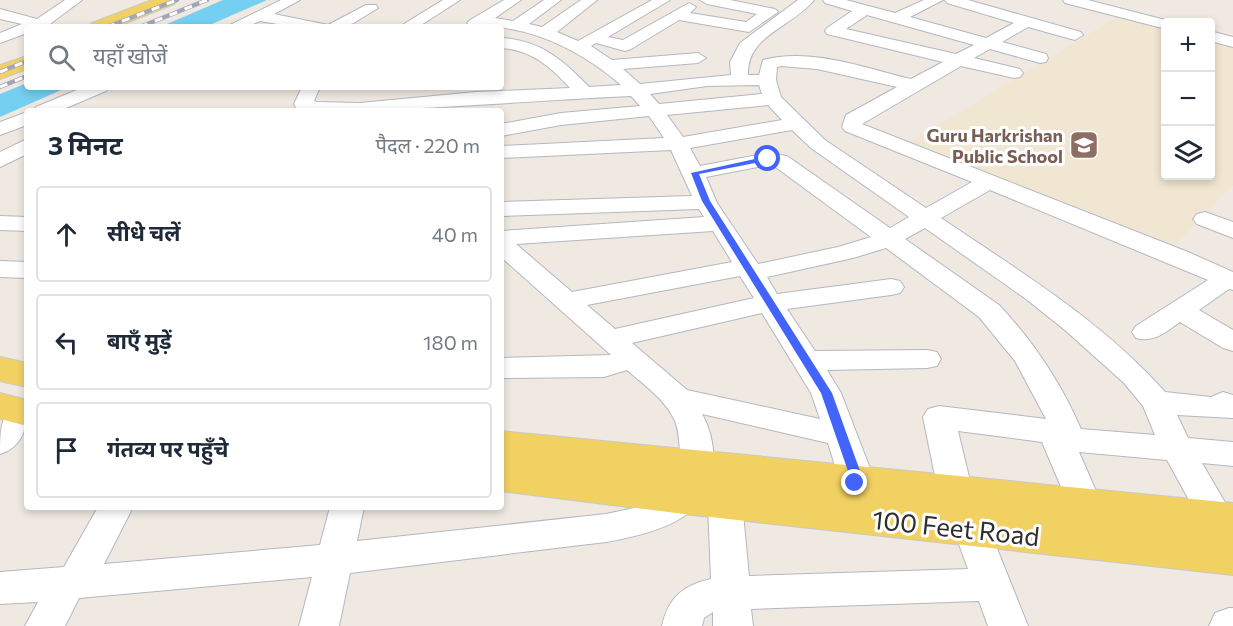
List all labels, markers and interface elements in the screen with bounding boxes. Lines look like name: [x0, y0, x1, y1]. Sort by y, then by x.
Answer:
map controls: [1161, 18, 1215, 180]
button: +: [1161, 18, 1215, 72]
search box: [24, 24, 504, 90]
icon: search: [45, 41, 78, 74]
text: यहाँ खोजें: [93, 42, 167, 69]
button: −: [1161, 72, 1215, 126]
place label: Guru Harkrishan Public School: [927, 124, 1063, 167]
button: layers: [1161, 126, 1215, 180]
text: 3 मिनट: [48, 129, 123, 160]
school or university icon: Guru Harkrishan Public School: [1068, 129, 1100, 161]
text: पैदल · 220 m: [376, 133, 480, 157]
route start: [754, 145, 780, 171]
icon: ahead: [50, 218, 83, 251]
text: सीधे चलें: [107, 219, 181, 246]
text: 40 m: [432, 222, 478, 246]
icon: left: [50, 326, 83, 359]
text: बाएँ मुड़ें: [107, 327, 172, 354]
text: 180 m: [423, 330, 478, 354]
icon: arrive: [50, 434, 83, 467]
text: गंतव्य पर पहुँचे: [107, 435, 229, 462]
route end: [841, 469, 867, 495]
street label: 100 Feet Road: [871, 503, 1041, 551]

